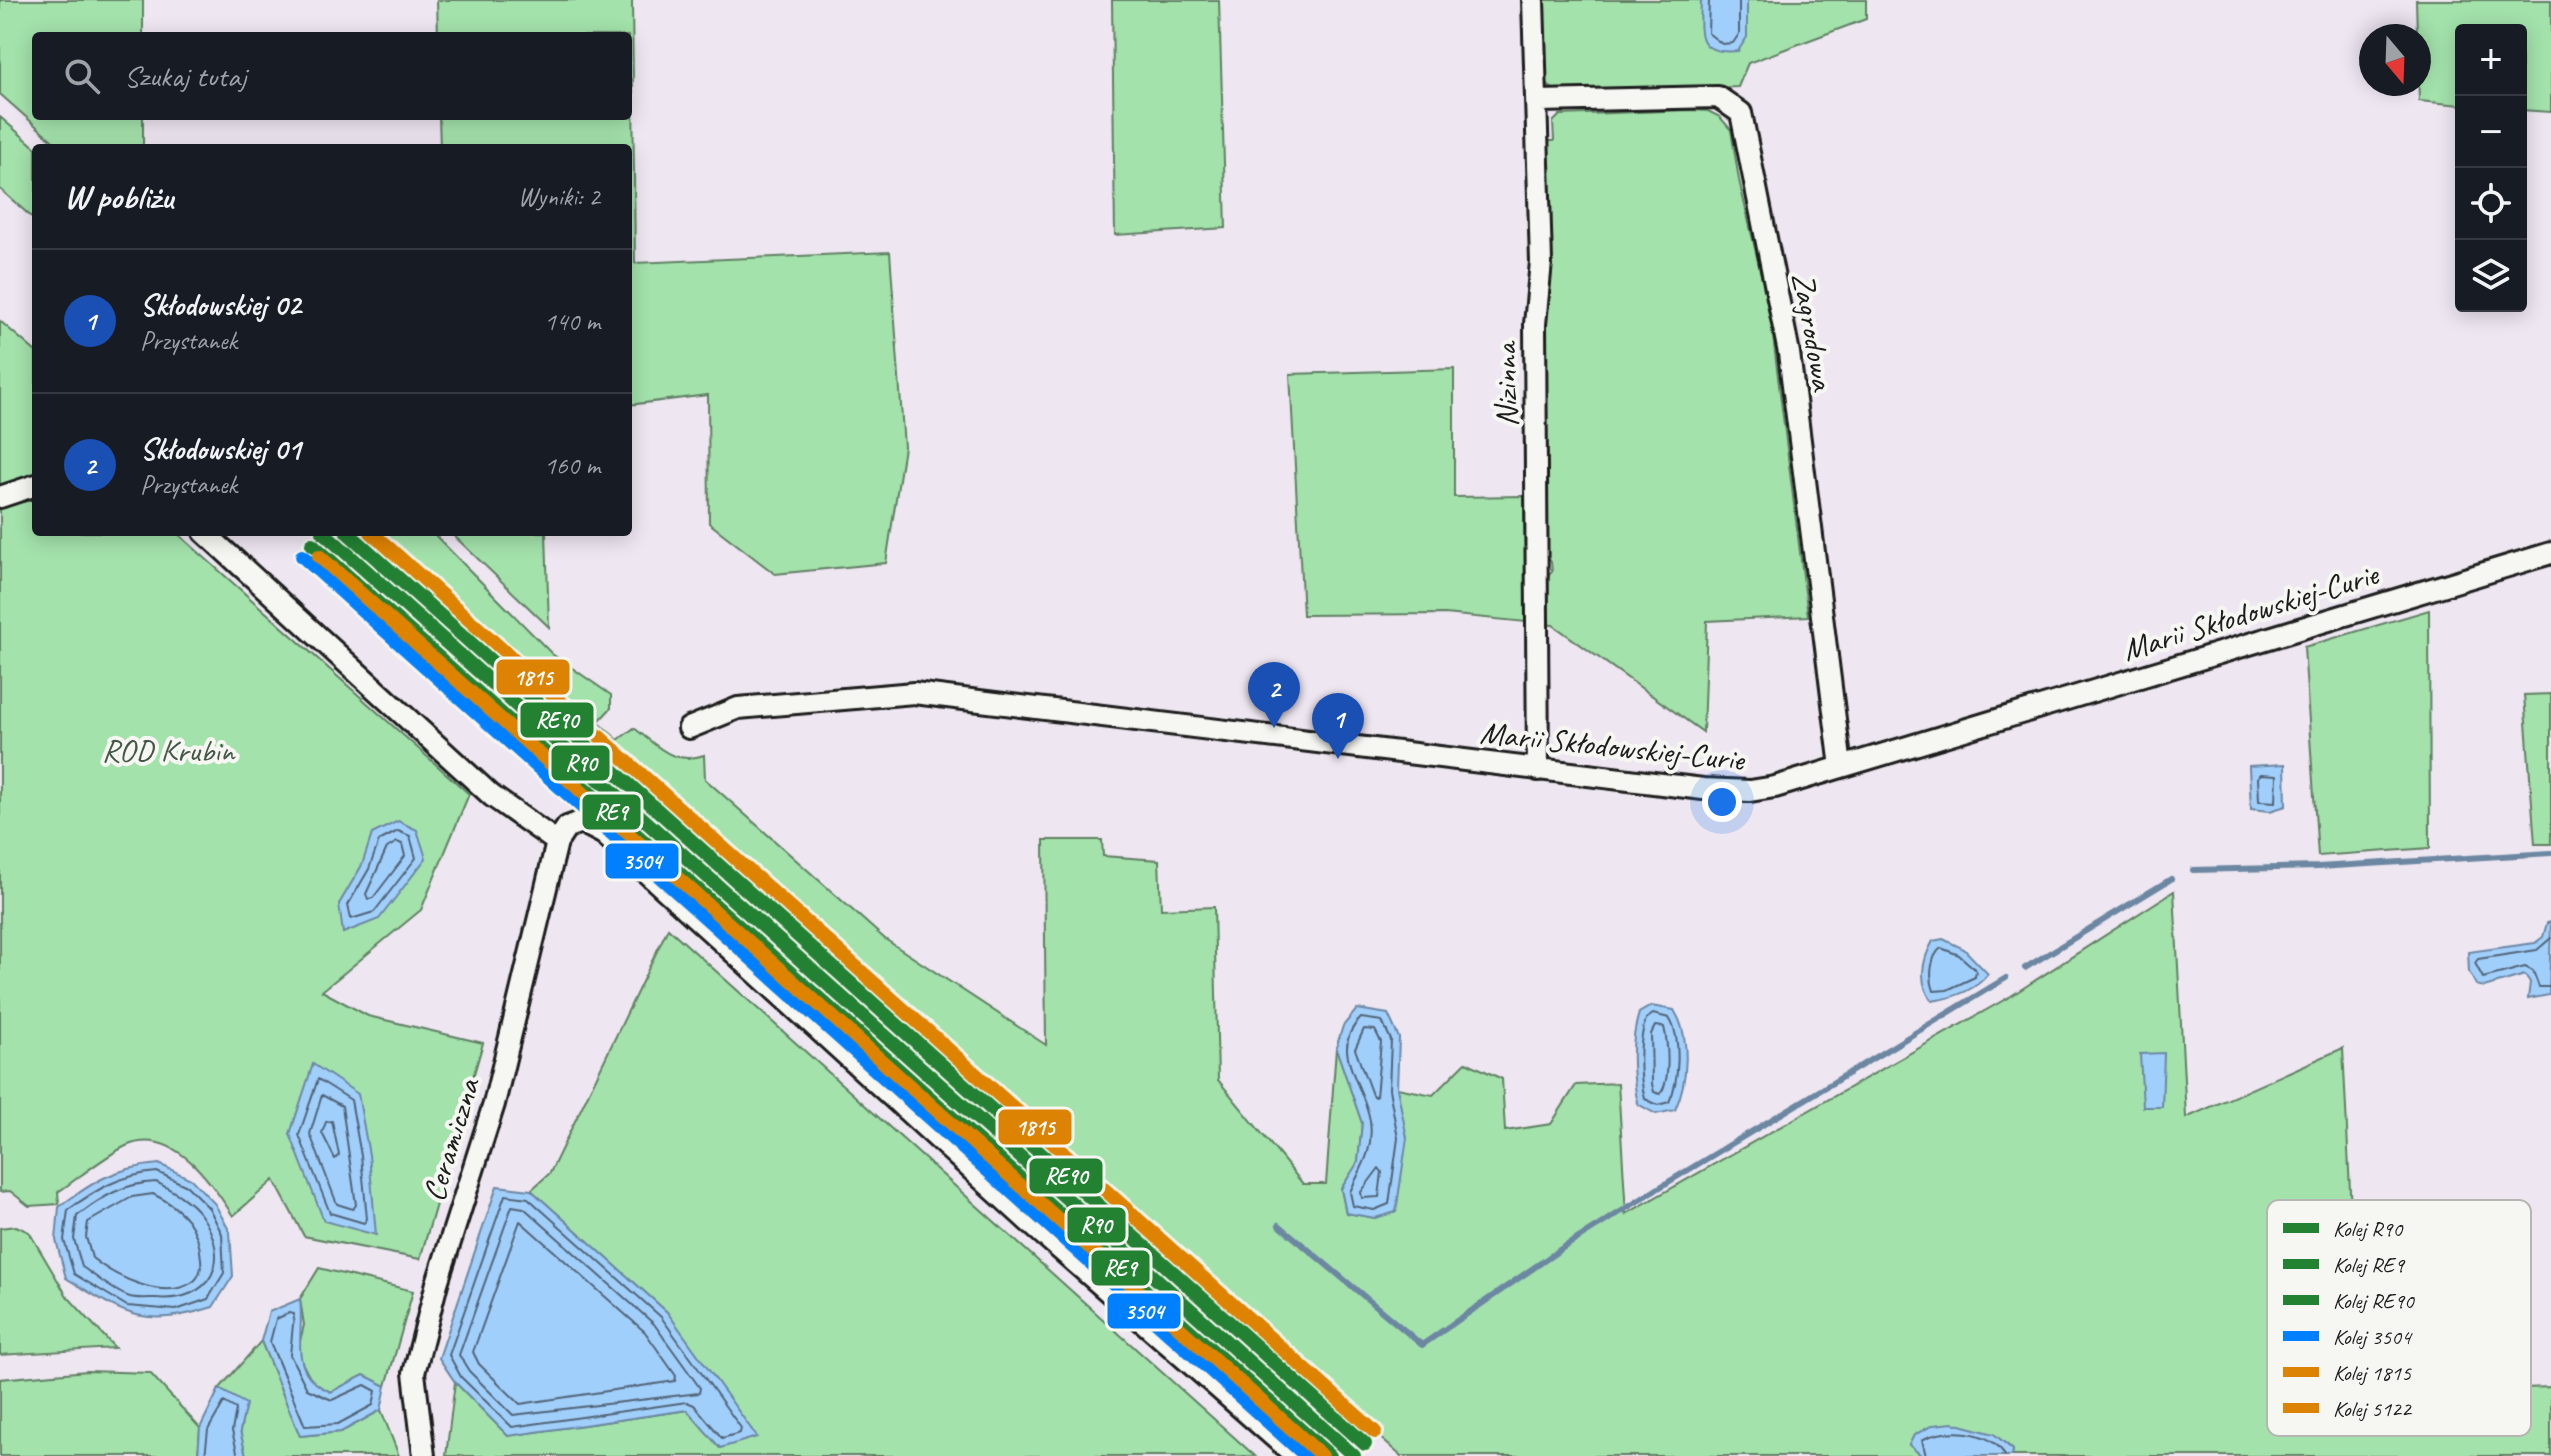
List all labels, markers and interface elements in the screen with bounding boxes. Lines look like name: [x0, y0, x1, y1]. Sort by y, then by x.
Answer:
north arrow: [2359, 24, 2431, 96]
map controls: [2455, 24, 2527, 312]
button: +: [2455, 24, 2527, 96]
search box: [32, 32, 632, 120]
icon: search: [60, 54, 104, 98]
text: Szukaj tutaj: [124, 57, 246, 95]
button: −: [2455, 96, 2527, 168]
button: locate: [2455, 168, 2527, 240]
text: W pobliżu: [64, 175, 173, 218]
text: Wyniki: 2: [518, 180, 600, 213]
button: layers: [2455, 240, 2527, 312]
street label: Zagrodowa: [1783, 269, 1844, 395]
text: Skłodowskiej 02: [140, 286, 301, 324]
text: 1: [84, 305, 96, 338]
text: 140 m: [544, 305, 600, 338]
text: Przystanek: [140, 324, 237, 357]
street label: Nizinna: [1485, 340, 1527, 427]
text: Skłodowskiej 01: [140, 430, 301, 468]
text: 2: [84, 449, 96, 482]
text: 160 m: [544, 449, 600, 482]
text: Przystanek: [140, 468, 237, 501]
street label: Marii Skłodowskiej-Curie: [2117, 553, 2385, 670]
line badge: 1815: [495, 658, 571, 696]
pin: 2: [1248, 662, 1300, 728]
text: 1815: [513, 664, 555, 692]
pin: 1: [1312, 693, 1364, 759]
line badge: RE90: [519, 701, 595, 739]
text: RE90: [536, 707, 581, 735]
street label: Marii Skłodowskiej-Curie: [1478, 712, 1748, 781]
park label: ROD Krubin: [102, 730, 236, 771]
line badge: R90: [550, 744, 611, 782]
text: R90: [565, 750, 599, 778]
your location: [1702, 782, 1742, 822]
line badge: RE9: [581, 793, 642, 831]
text: RE9: [595, 799, 630, 827]
line badge: 3504: [604, 842, 680, 880]
text: 3504: [622, 848, 665, 876]
street label: Ceramiczna: [413, 1072, 490, 1206]
line badge: 1815: [997, 1108, 1073, 1146]
text: 1815: [1015, 1114, 1057, 1142]
line badge: RE90: [1028, 1157, 1104, 1195]
text: RE90: [1045, 1163, 1090, 1191]
legend: [2267, 1200, 2531, 1436]
line badge: R90: [1066, 1206, 1127, 1244]
text: R90: [1080, 1212, 1114, 1240]
text: Kolej R90: [2333, 1215, 2404, 1243]
line badge: RE9: [1090, 1249, 1151, 1287]
text: Kolej RE9: [2333, 1251, 2406, 1279]
text: RE9: [1104, 1255, 1139, 1283]
text: Kolej RE90: [2333, 1287, 2416, 1315]
line badge: 3504: [1106, 1292, 1182, 1330]
text: 3504: [1124, 1298, 1167, 1326]
text: Kolej 3504: [2333, 1323, 2413, 1351]
text: Kolej 1815: [2333, 1359, 2412, 1387]
text: Kolej 5122: [2333, 1395, 2413, 1423]

